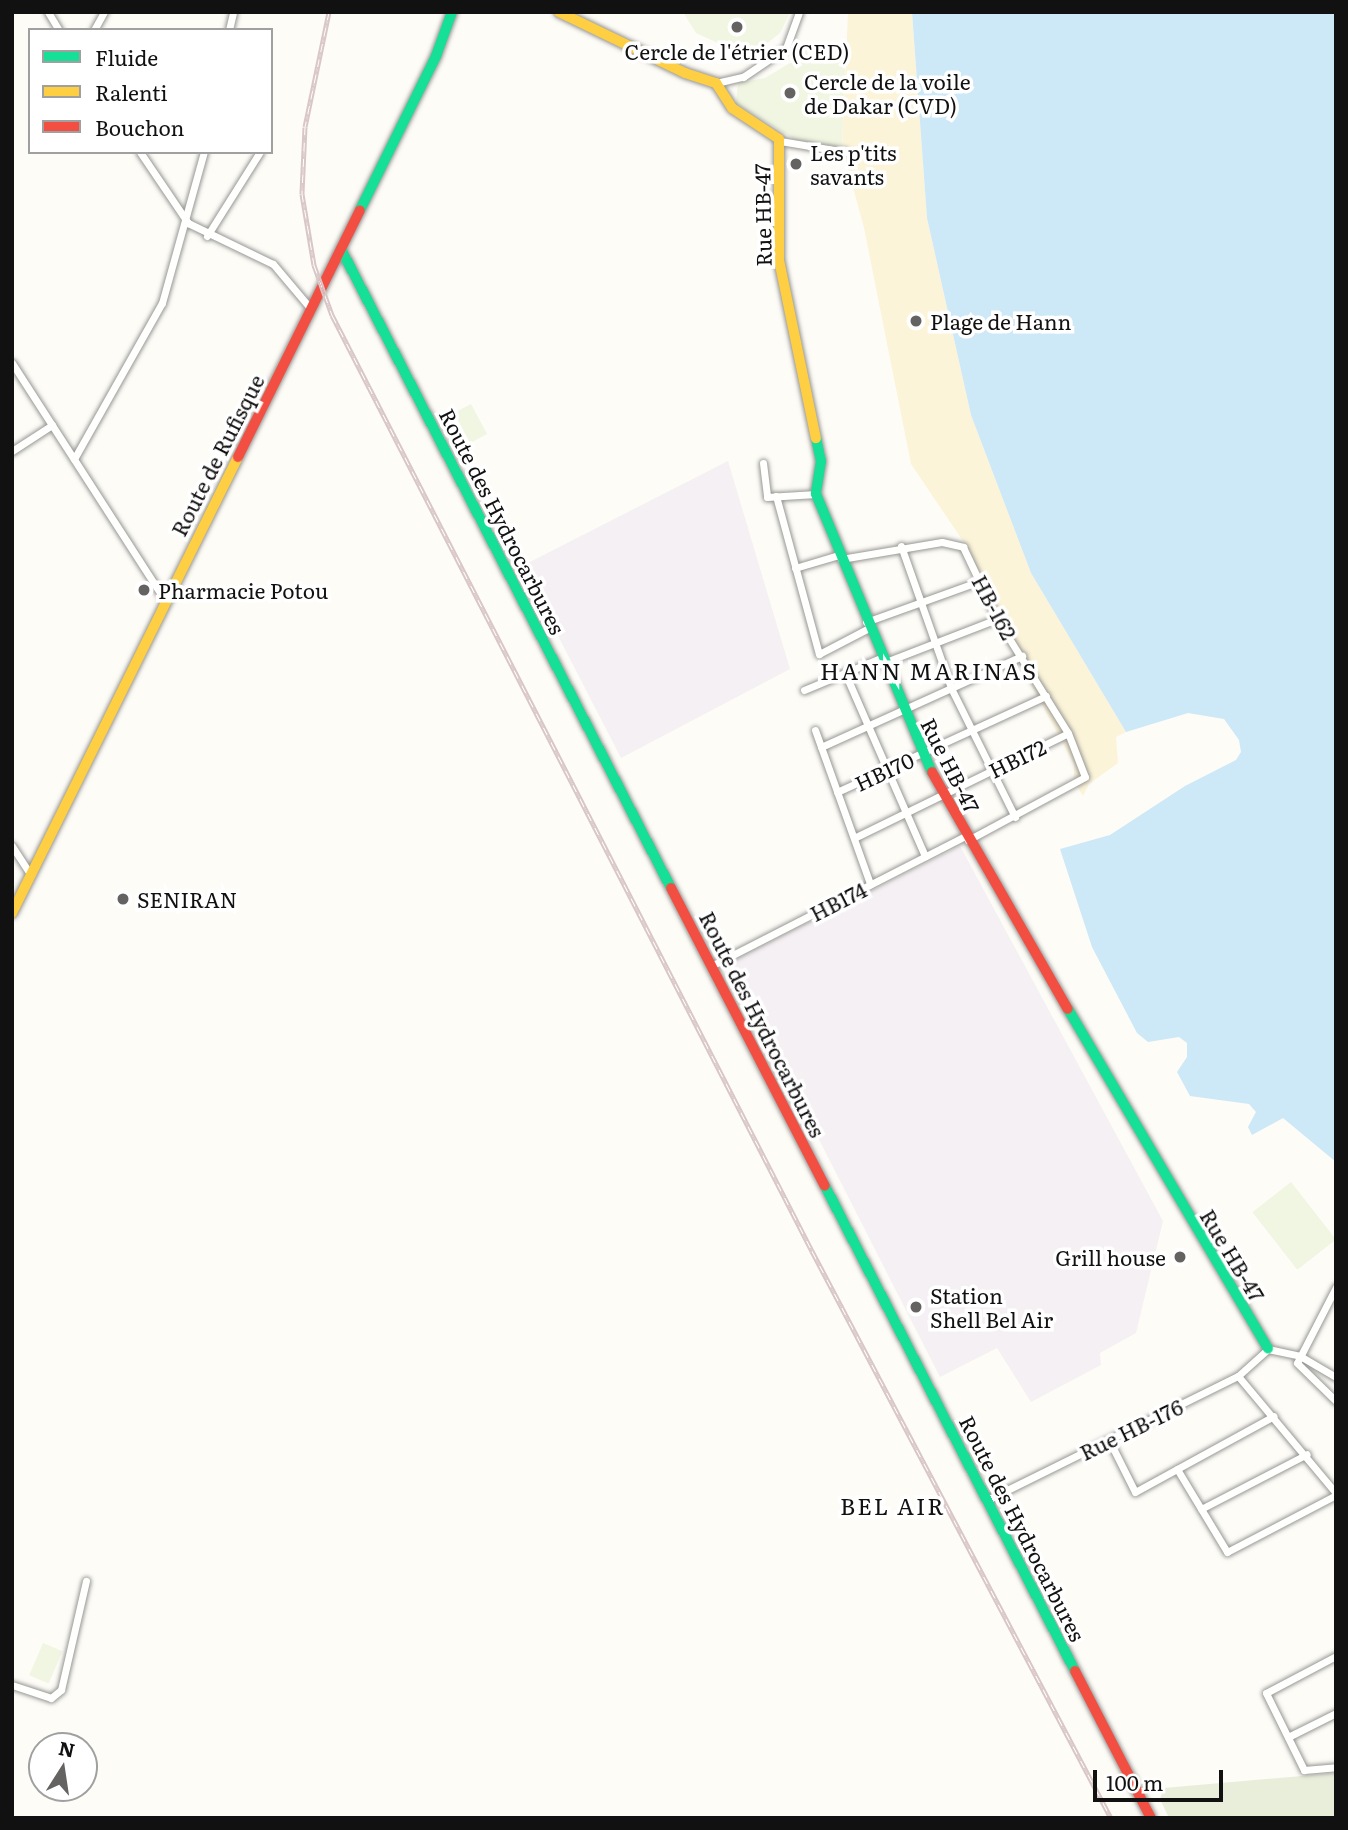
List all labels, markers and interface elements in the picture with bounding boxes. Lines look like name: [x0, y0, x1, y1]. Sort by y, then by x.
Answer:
marker: Cercle de l'étrier (CED): [729, 19, 745, 35]
legend: [28, 28, 273, 154]
place label: Cercle de l'étrier (CED): [625, 38, 849, 64]
text: Fluide: [95, 41, 158, 72]
place label: Cercle de la voile de Dakar (CVD): [804, 68, 971, 118]
text: Ralenti: [95, 76, 168, 107]
marker: Cercle de la voile de Dakar (CVD): [782, 85, 798, 101]
text: Bouchon: [95, 111, 184, 142]
place label: Les p'tits savants: [810, 139, 896, 189]
marker: Les p'tits savants: [788, 156, 804, 172]
street label: Rue HB-47: [749, 163, 775, 267]
place label: Plage de Hann: [930, 308, 1071, 334]
marker: Plage de Hann: [908, 313, 924, 329]
street label: Route de Rufisque: [165, 370, 269, 540]
street label: Route des Hydrocarbures: [435, 404, 571, 638]
street label: HB-162: [968, 570, 1022, 644]
place label: Pharmacie Potou: [158, 577, 328, 603]
marker: Pharmacie Potou: [136, 582, 152, 598]
district label: HANN MARINAS: [822, 656, 1036, 684]
street label: Rue HB-47: [916, 713, 986, 817]
street label: HB172: [984, 733, 1050, 783]
street label: HB170: [850, 746, 918, 796]
street label: HB174: [805, 876, 871, 926]
place label: SENIRAN: [137, 886, 237, 912]
marker: SENIRAN: [115, 891, 131, 907]
street label: Route des Hydrocarbures: [695, 907, 831, 1141]
street label: Rue HB-47: [1196, 1204, 1270, 1306]
place label: Grill house: [1055, 1244, 1166, 1270]
marker: Grill house: [1172, 1249, 1188, 1265]
place label: Station Shell Bel Air: [930, 1282, 1053, 1332]
marker: Station Shell Bel Air: [908, 1299, 924, 1315]
street label: Rue HB-176: [1075, 1393, 1187, 1465]
street label: Route des Hydrocarbures: [955, 1411, 1091, 1645]
district label: BEL AIR: [841, 1491, 945, 1519]
north arrow: [28, 1732, 98, 1802]
text: N: [56, 1733, 78, 1764]
scale bar: [1096, 1756, 1226, 1800]
text: 100 m: [1106, 1766, 1163, 1797]

